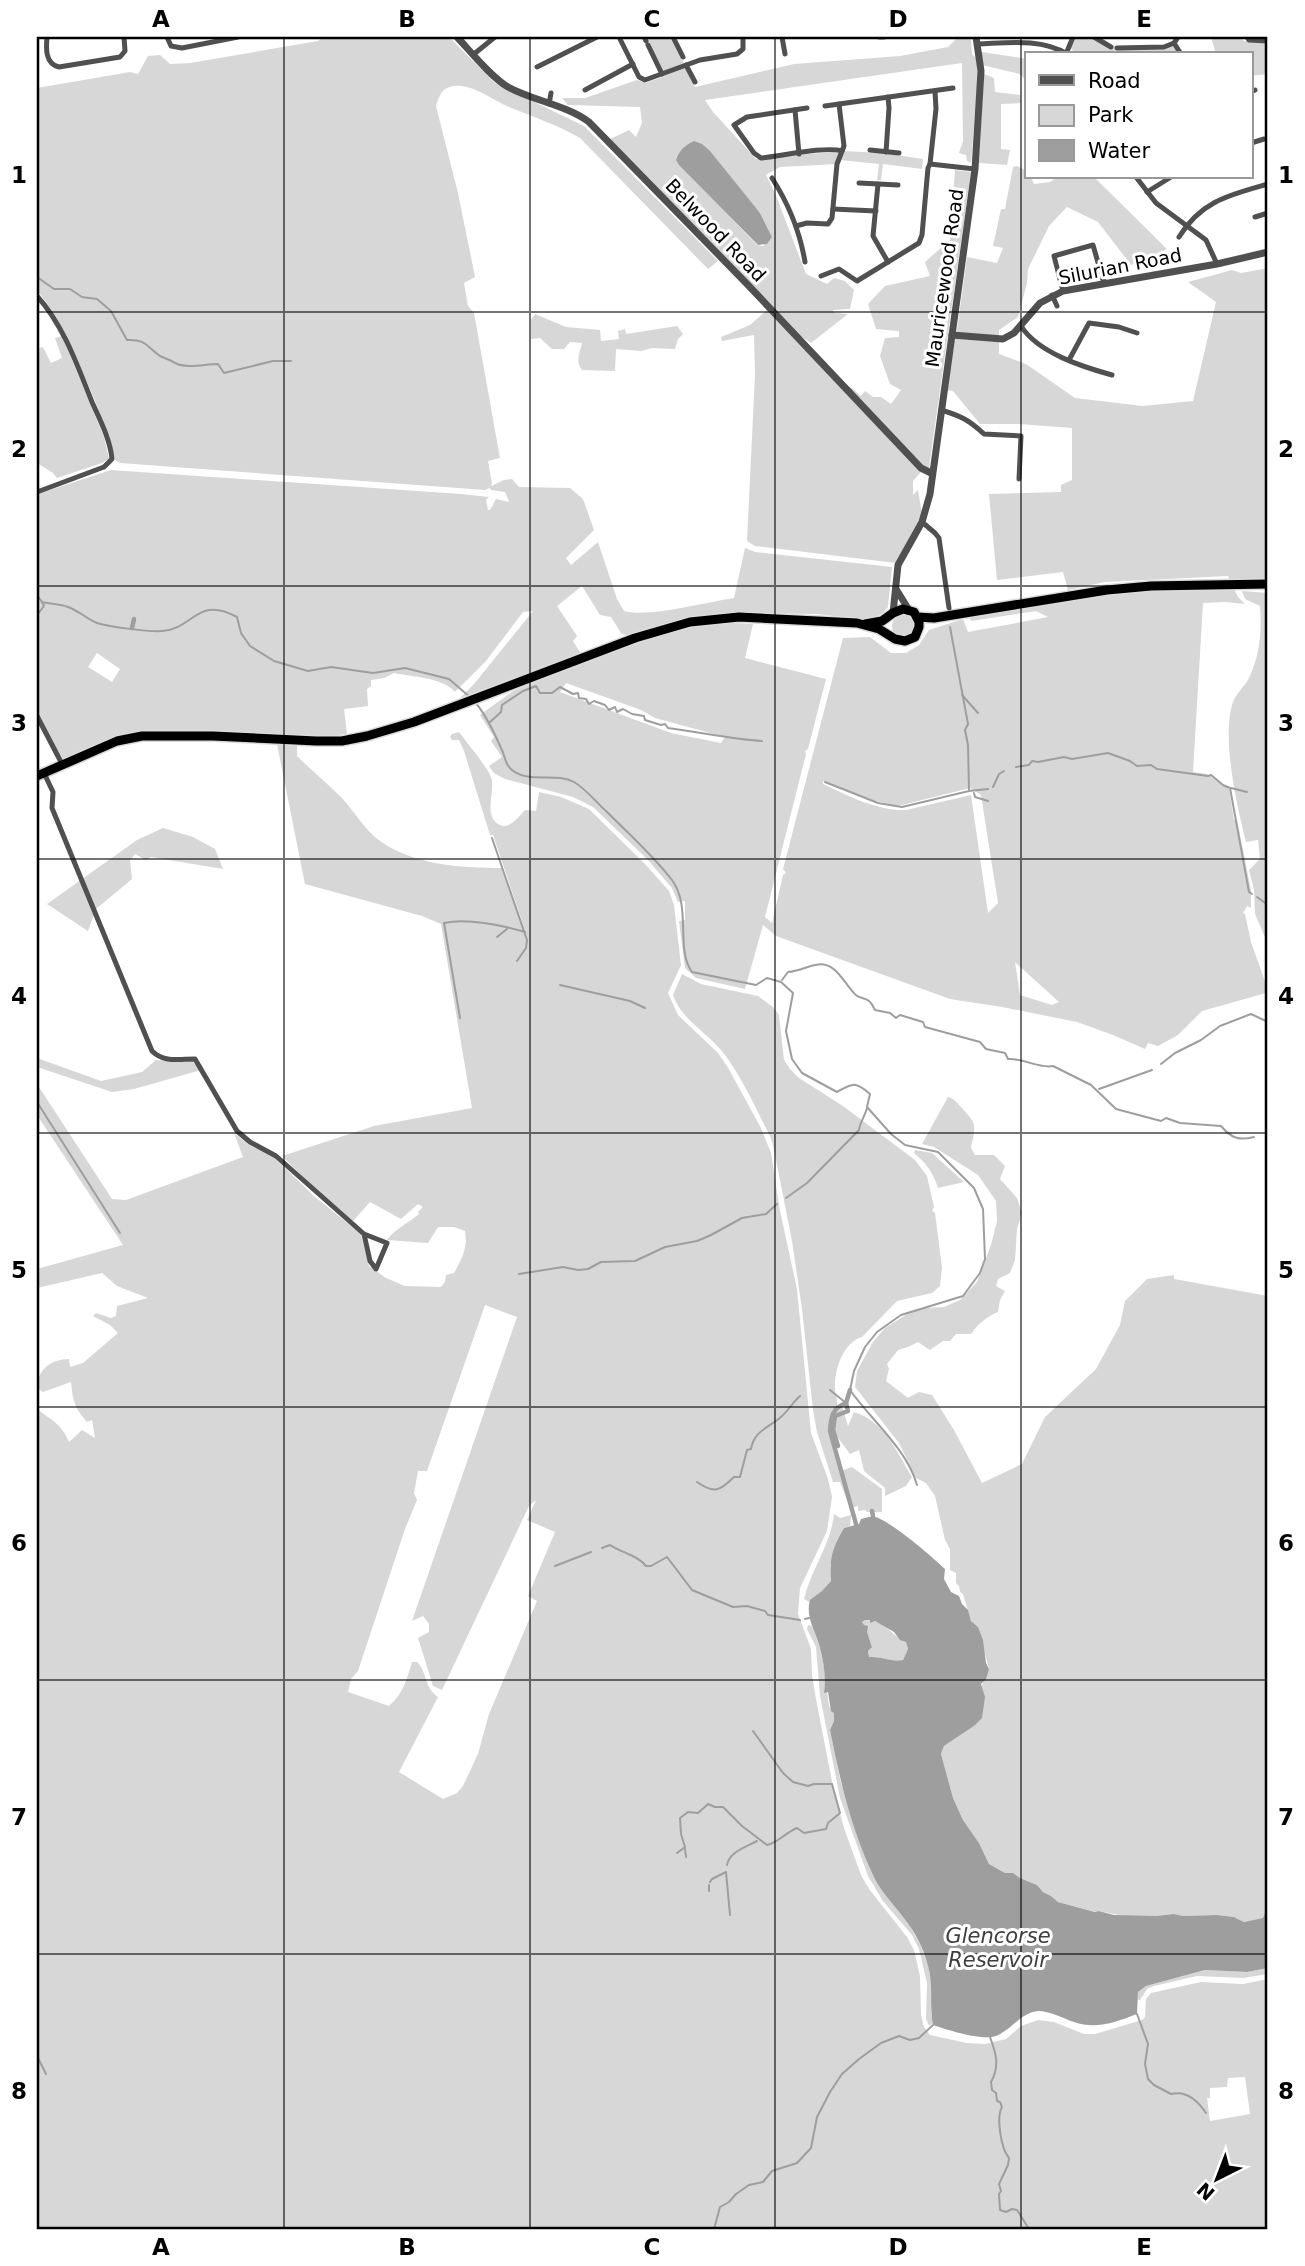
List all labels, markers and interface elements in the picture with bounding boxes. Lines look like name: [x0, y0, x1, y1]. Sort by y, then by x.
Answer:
text: A: [152, 6, 170, 32]
text: B: [398, 6, 416, 32]
text: C: [644, 6, 660, 32]
text: D: [888, 6, 908, 32]
text: E: [1136, 6, 1152, 32]
legend: [1025, 52, 1252, 178]
text: Road: [1088, 69, 1141, 93]
text: Park: [1088, 103, 1134, 127]
text: Water: [1088, 139, 1150, 163]
text: 1: [11, 162, 27, 188]
text: 1: [1278, 162, 1294, 188]
street label: Belwood Road: [661, 174, 771, 286]
street label: Mauricewood Road: [921, 187, 967, 369]
street label: Silurian Road: [1056, 243, 1184, 289]
text: 2: [11, 436, 27, 462]
text: 2: [1278, 436, 1294, 462]
text: 3: [11, 710, 27, 736]
text: 3: [1278, 710, 1294, 736]
text: 4: [11, 983, 27, 1009]
text: 4: [1278, 983, 1294, 1009]
text: 5: [11, 1257, 27, 1283]
text: 5: [1278, 1257, 1294, 1283]
text: 6: [11, 1530, 27, 1556]
text: 6: [1278, 1530, 1294, 1556]
text: 7: [11, 1804, 27, 1830]
text: 7: [1278, 1804, 1294, 1830]
water label: Glencorse Reservoir: [945, 1924, 1051, 1972]
text: 8: [11, 2078, 27, 2104]
text: 8: [1278, 2078, 1294, 2104]
north arrow: [1182, 2144, 1252, 2214]
text: N: [1192, 2178, 1219, 2205]
text: A: [152, 2234, 170, 2260]
text: B: [398, 2234, 416, 2260]
text: C: [644, 2234, 660, 2260]
text: D: [888, 2234, 908, 2260]
text: E: [1136, 2234, 1152, 2260]

